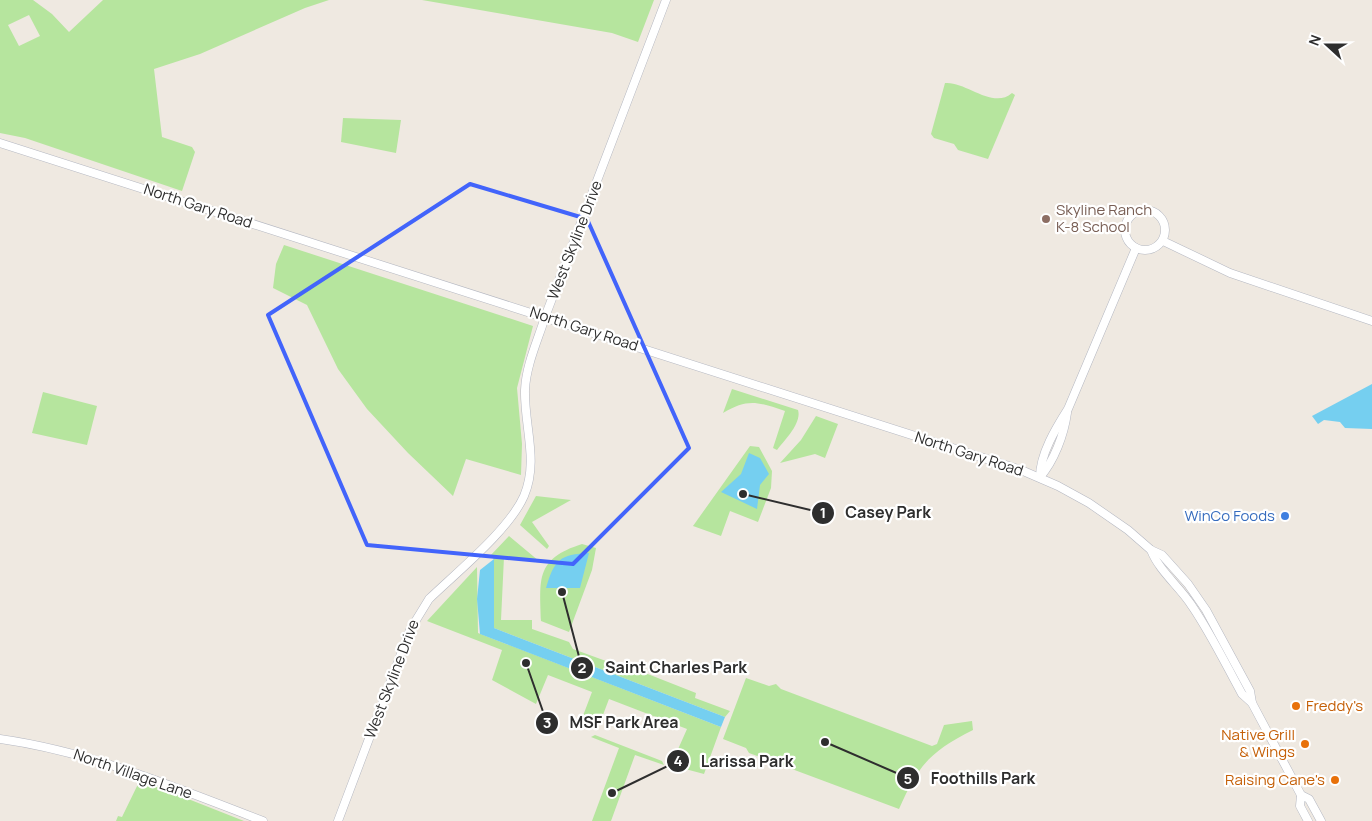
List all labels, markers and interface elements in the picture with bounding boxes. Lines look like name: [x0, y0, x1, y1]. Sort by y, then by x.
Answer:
north arrow: [1302, 20, 1352, 70]
text: N: [1304, 32, 1325, 48]
street label: West Skyline Drive: [542, 177, 607, 302]
street label: North Gary Road: [141, 178, 255, 233]
place label: Skyline Ranch K-8 School: [1056, 199, 1152, 237]
marker: Skyline Ranch K-8 School: [1040, 213, 1052, 225]
street label: North Gary Road: [527, 301, 641, 356]
street label: North Gary Road: [912, 426, 1026, 481]
callout: Casey Park: [810, 497, 941, 528]
text: Casey Park: [845, 501, 931, 523]
text: 1: [820, 502, 826, 523]
place label: WinCo Foods: [1184, 505, 1275, 526]
marker: WinCo Foods: [1279, 510, 1291, 522]
street label: West Skyline Drive: [359, 616, 424, 741]
callout: Saint Charles Park: [570, 652, 757, 683]
text: Saint Charles Park: [605, 656, 747, 678]
text: 2: [578, 657, 587, 678]
place label: Freddy's: [1306, 695, 1363, 716]
marker: Freddy's: [1290, 700, 1302, 712]
callout: MSF Park Area: [534, 707, 688, 738]
text: MSF Park Area: [570, 711, 678, 733]
text: 3: [543, 712, 551, 733]
place label: Native Grill & Wings: [1221, 724, 1295, 762]
marker: Native Grill & Wings: [1299, 738, 1311, 750]
street label: North Village Lane: [71, 743, 196, 804]
callout: Larissa Park: [665, 746, 803, 777]
text: 4: [673, 750, 683, 771]
text: Larissa Park: [701, 750, 794, 772]
callout: Foothills Park: [896, 763, 1045, 794]
text: Foothills Park: [931, 767, 1036, 789]
text: 5: [904, 768, 913, 789]
place label: Raising Cane's: [1225, 769, 1325, 790]
marker: Raising Cane's: [1329, 774, 1341, 786]

